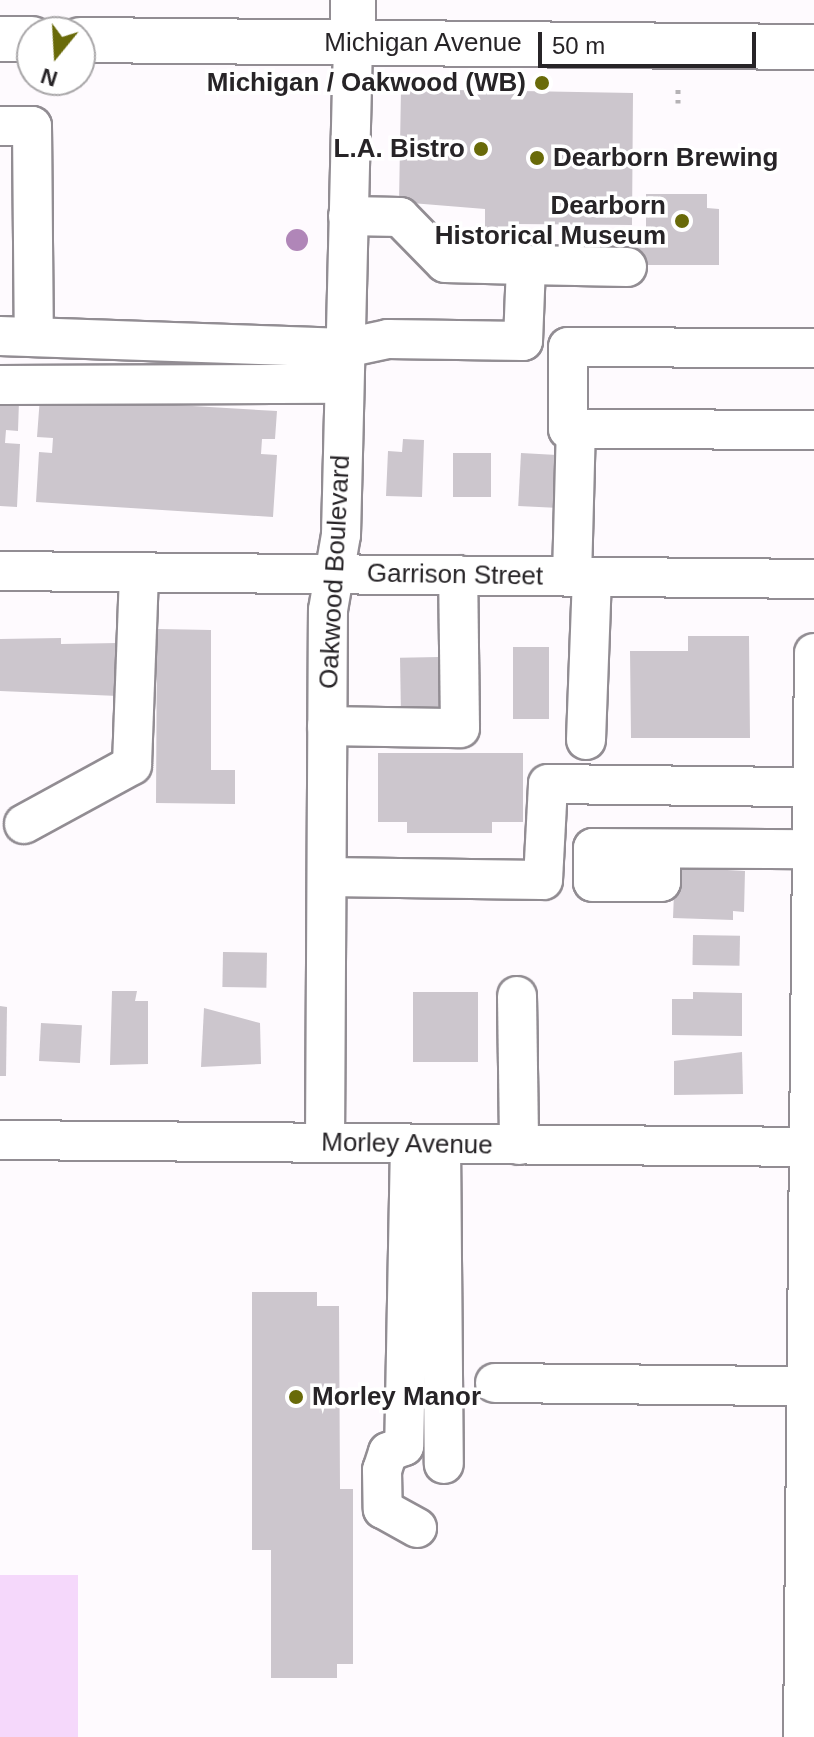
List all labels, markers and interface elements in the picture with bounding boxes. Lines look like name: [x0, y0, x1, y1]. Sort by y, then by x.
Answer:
north arrow: [16, 16, 96, 96]
scale bar: [542, 16, 760, 66]
street label: Michigan Avenue: [324, 27, 522, 59]
text: 50 m: [552, 32, 605, 59]
text: N: [38, 63, 60, 92]
place label: Michigan / Oakwood (WB): [207, 67, 526, 99]
marker: Michigan / Oakwood (WB): [533, 74, 551, 92]
place label: L.A. Bistro: [334, 133, 465, 165]
marker: L.A. Bistro: [472, 140, 490, 158]
place label: Dearborn Brewing: [553, 142, 778, 174]
marker: Dearborn Brewing: [528, 149, 546, 167]
place label: Dearborn Historical Museum: [435, 190, 666, 252]
marker: Dearborn Historical Museum: [673, 212, 691, 230]
street label: Oakwood Boulevard: [313, 454, 357, 690]
street label: Garrison Street: [367, 558, 543, 592]
street label: Morley Avenue: [320, 1127, 494, 1161]
place label: Morley Manor: [312, 1381, 481, 1413]
marker: Morley Manor: [287, 1388, 305, 1406]

